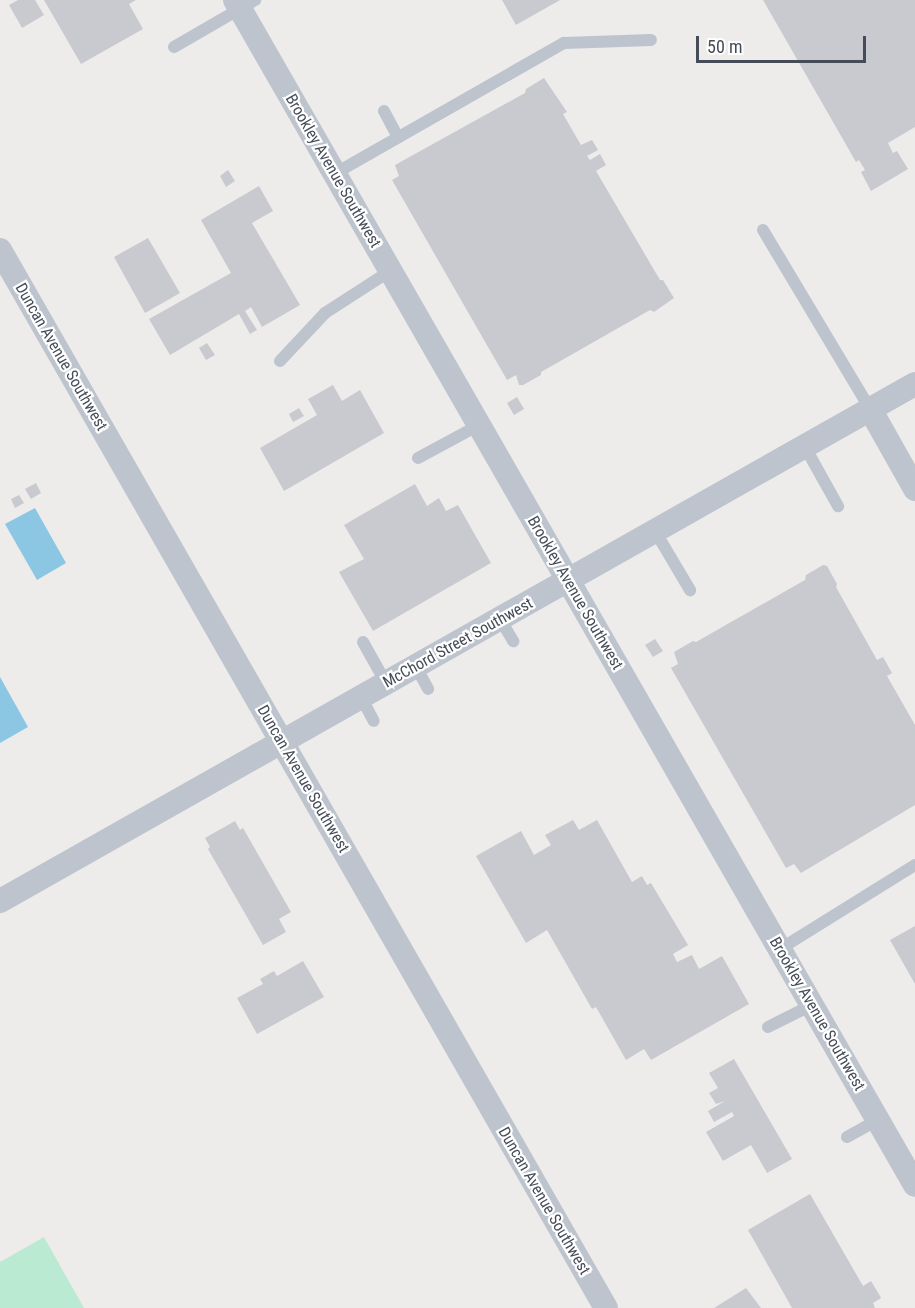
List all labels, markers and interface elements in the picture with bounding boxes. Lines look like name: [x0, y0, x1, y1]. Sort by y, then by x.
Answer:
scale bar: [699, 24, 868, 62]
text: 50 m: [707, 36, 742, 57]
street label: Brookley Avenue Southwest: [281, 91, 385, 251]
street label: Duncan Avenue Southwest: [11, 280, 111, 434]
street label: Brookley Avenue Southwest: [523, 513, 627, 673]
street label: McChord Street Southwest: [380, 594, 536, 692]
street label: Duncan Avenue Southwest: [253, 702, 353, 856]
street label: Brookley Avenue Southwest: [765, 934, 869, 1094]
street label: Duncan Avenue Southwest: [494, 1124, 594, 1278]

